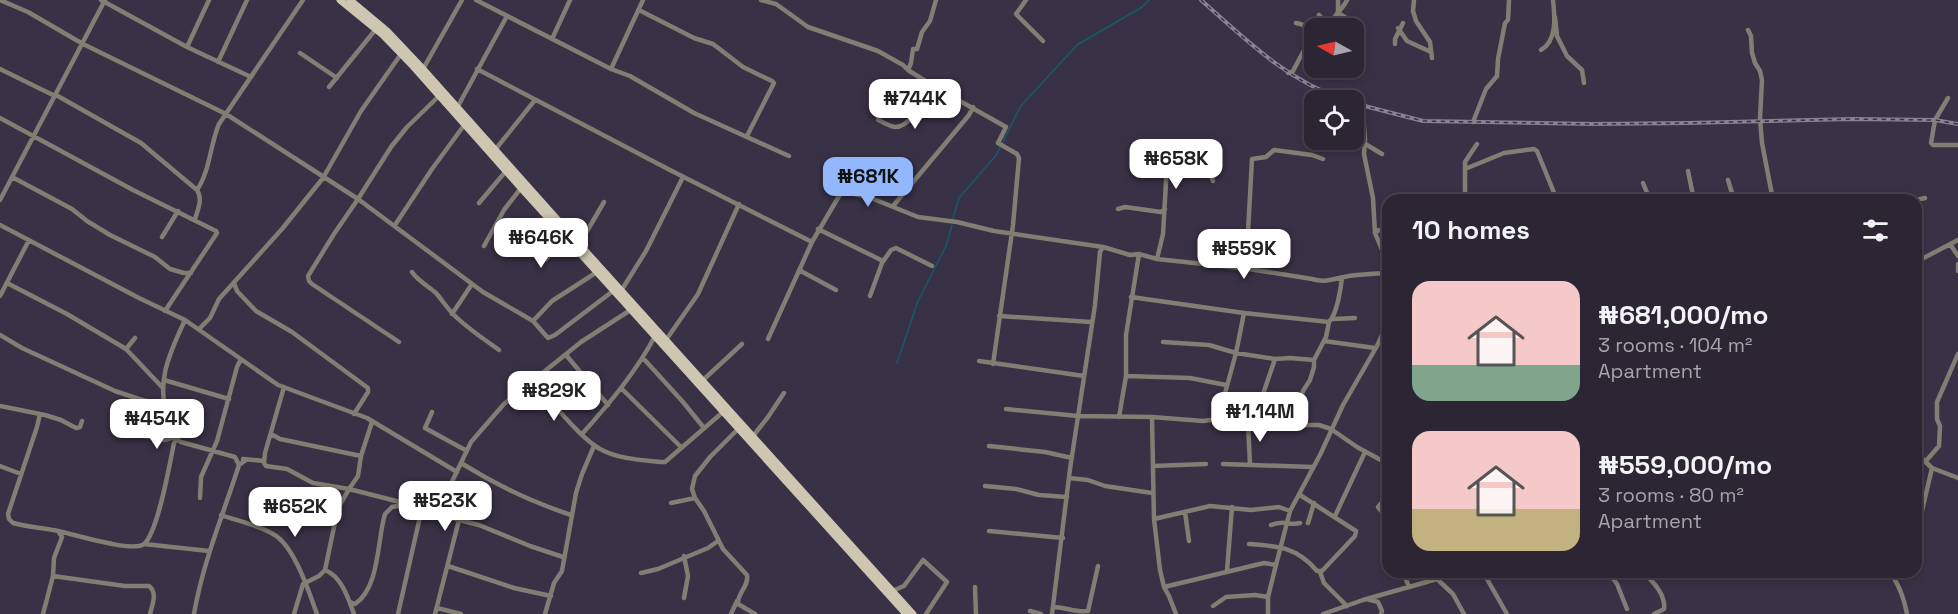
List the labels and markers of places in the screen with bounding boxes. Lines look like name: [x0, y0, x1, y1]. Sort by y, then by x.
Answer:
pin: ₦744K: [873, 79, 957, 130]
pin: ₦658K: [1134, 139, 1218, 190]
pin: ₦681K: [826, 157, 910, 208]
pin: ₦646K: [499, 218, 583, 269]
pin: ₦559K: [1202, 229, 1286, 280]
pin: ₦829K: [512, 371, 596, 422]
pin: ₦1.14M: [1211, 392, 1309, 443]
pin: ₦454K: [115, 399, 199, 450]
pin: ₦523K: [403, 481, 487, 532]
pin: ₦652K: [253, 487, 337, 538]

